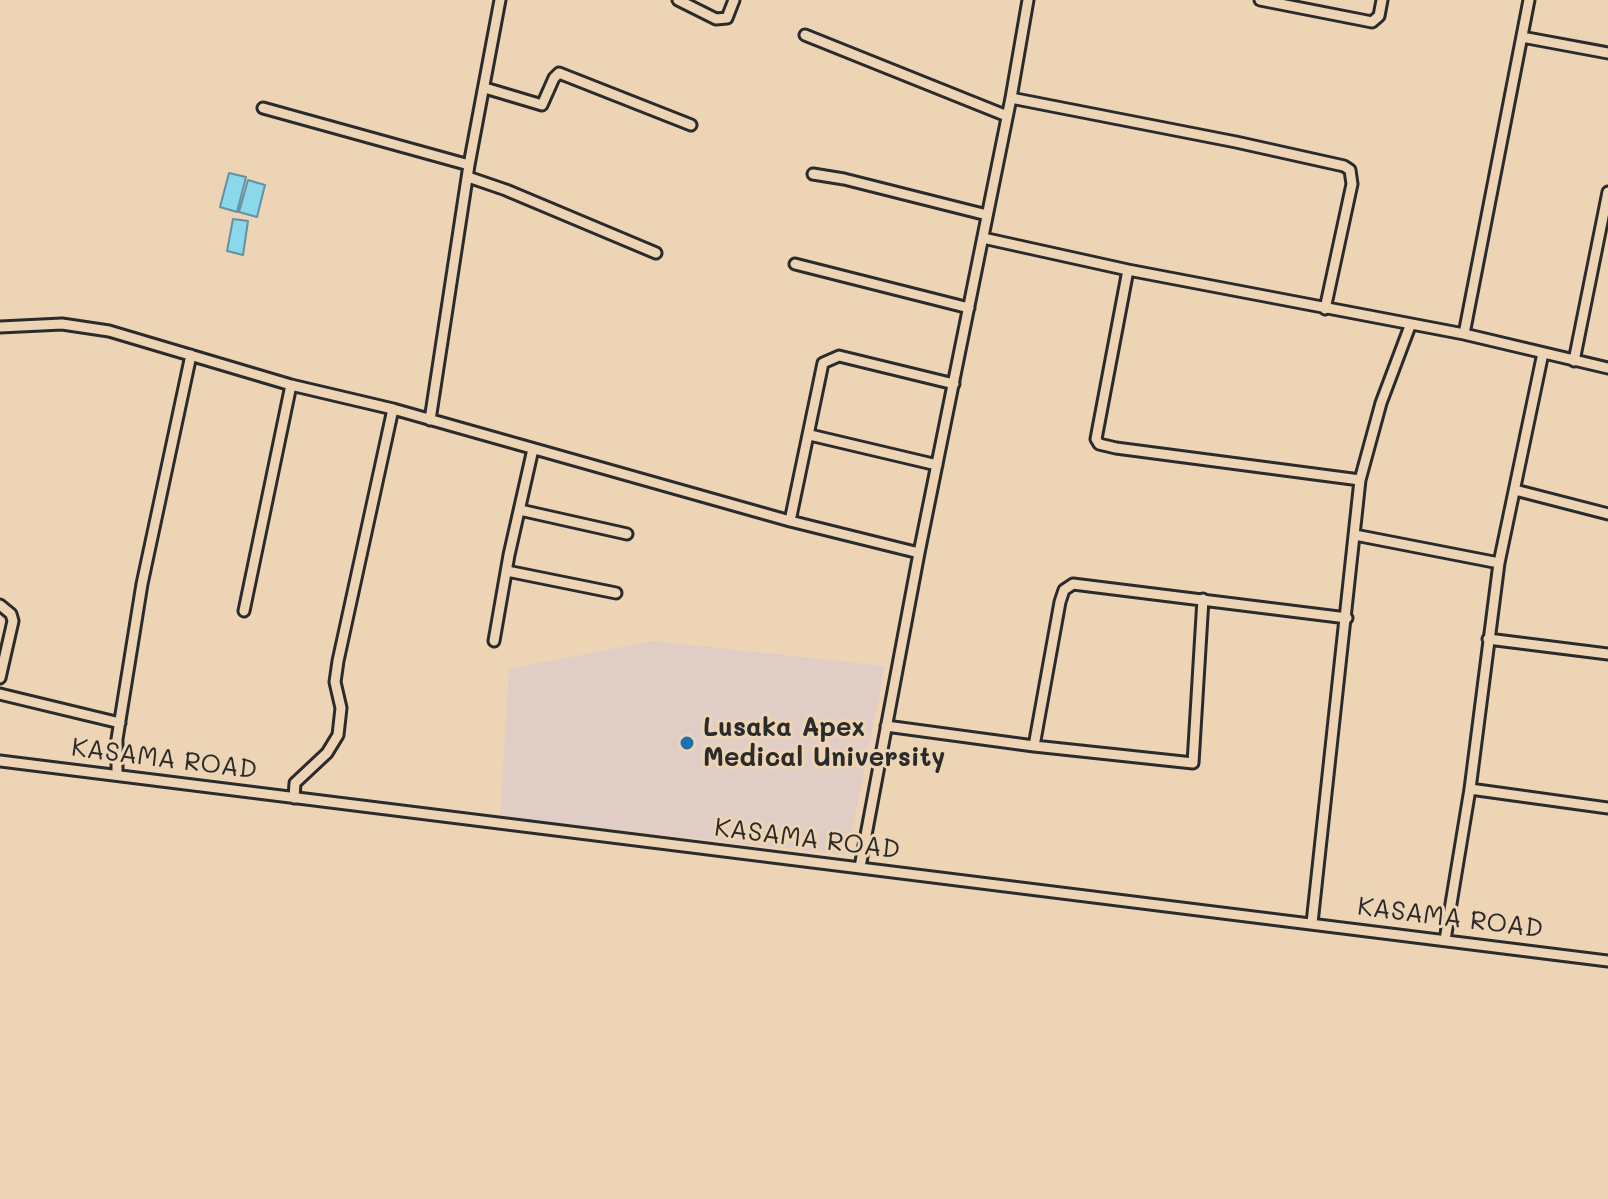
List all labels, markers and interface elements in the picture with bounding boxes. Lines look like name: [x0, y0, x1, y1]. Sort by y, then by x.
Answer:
place label: Lusaka Apex Medical University: [703, 712, 945, 774]
street label: KASAMA ROAD: [70, 732, 258, 786]
marker: Lusaka Apex Medical University: [678, 734, 696, 752]
street label: KASAMA ROAD: [713, 812, 901, 866]
street label: KASAMA ROAD: [1356, 891, 1544, 945]

